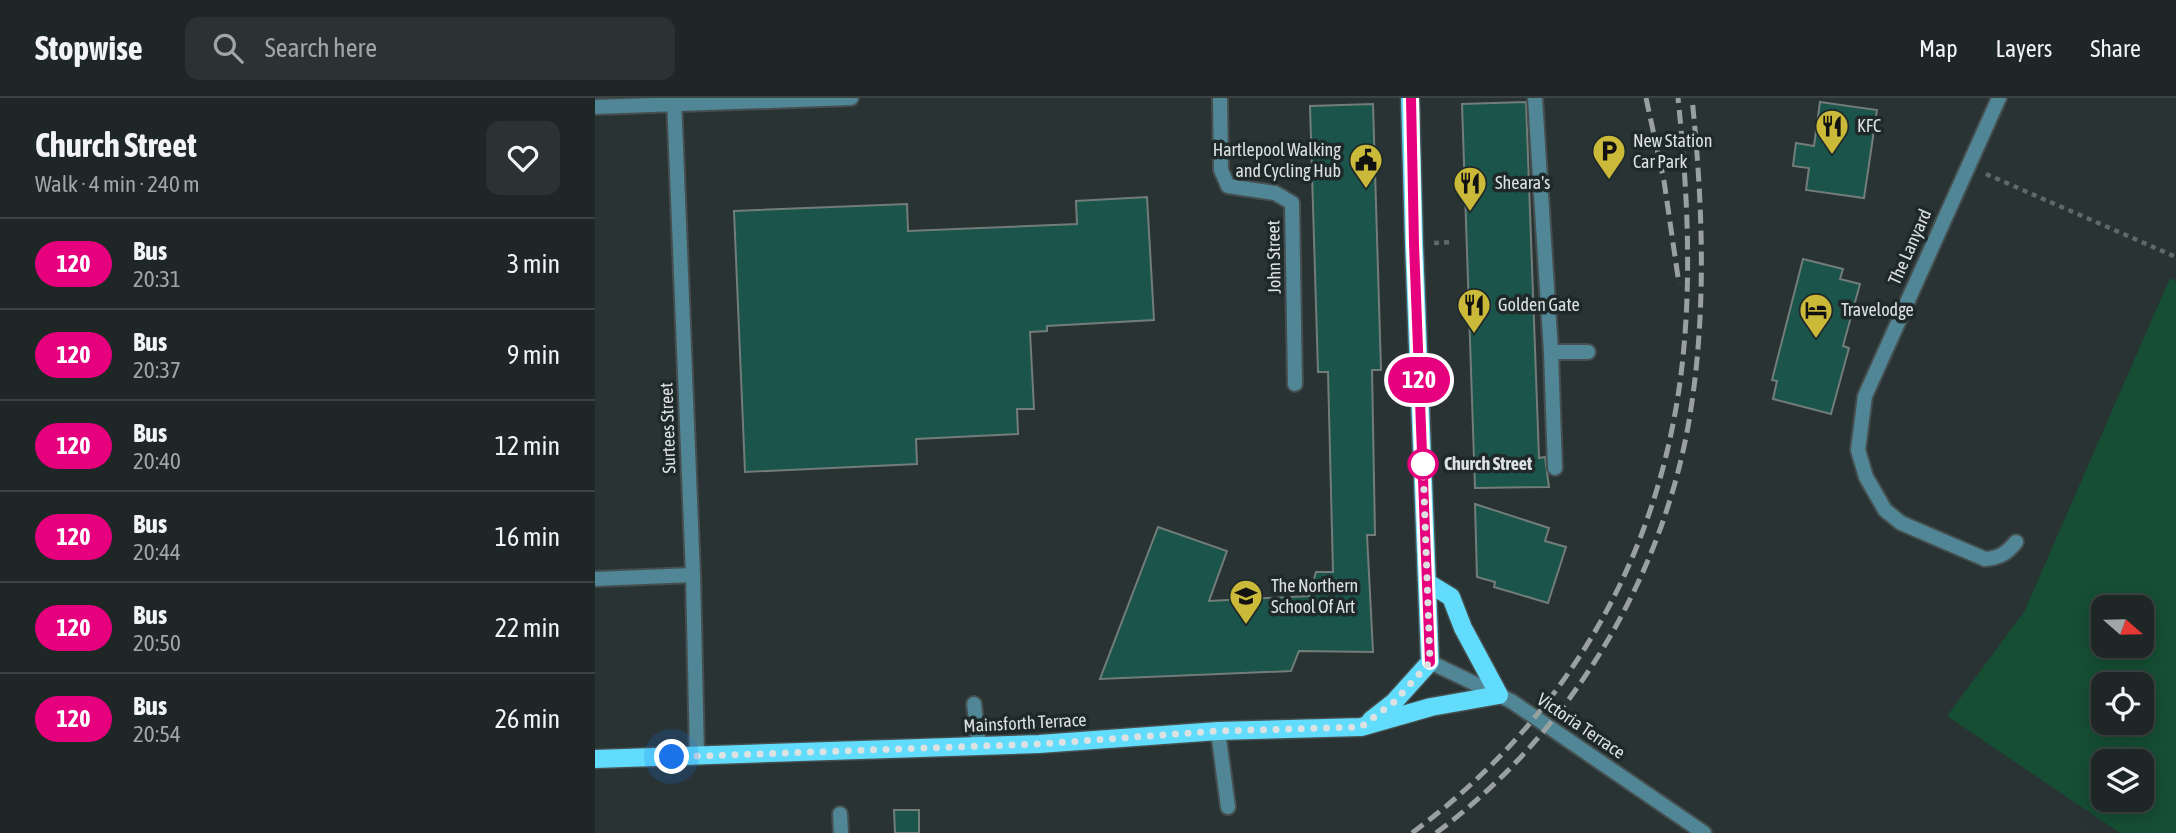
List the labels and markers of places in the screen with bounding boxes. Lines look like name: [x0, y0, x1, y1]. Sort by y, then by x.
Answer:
restaurant icon: KFC: [1813, 107, 1851, 156]
place label: KFC: [1857, 115, 1881, 136]
place label: New Station Car Park: [1633, 130, 1712, 172]
parking icon: New Station Car Park: [1590, 132, 1628, 181]
place label: Hartlepool Walking and Cycling Hub: [1213, 139, 1341, 181]
public building icon: Hartlepool Walking and Cycling Hub: [1347, 141, 1385, 190]
restaurant icon: Sheara's: [1451, 164, 1489, 213]
place label: Sheara's: [1495, 172, 1550, 193]
restaurant icon: Golden Gate: [1455, 286, 1493, 335]
hotel icon: Travelodge: [1797, 291, 1835, 340]
place label: Golden Gate: [1498, 294, 1580, 315]
place label: Travelodge: [1841, 299, 1914, 320]
marker: Church Street: [1408, 449, 1438, 479]
place label: Church Street: [1444, 453, 1533, 474]
place label: The Northern School Of Art: [1271, 575, 1358, 617]
school or university icon: The Northern School Of Art: [1227, 577, 1265, 626]

